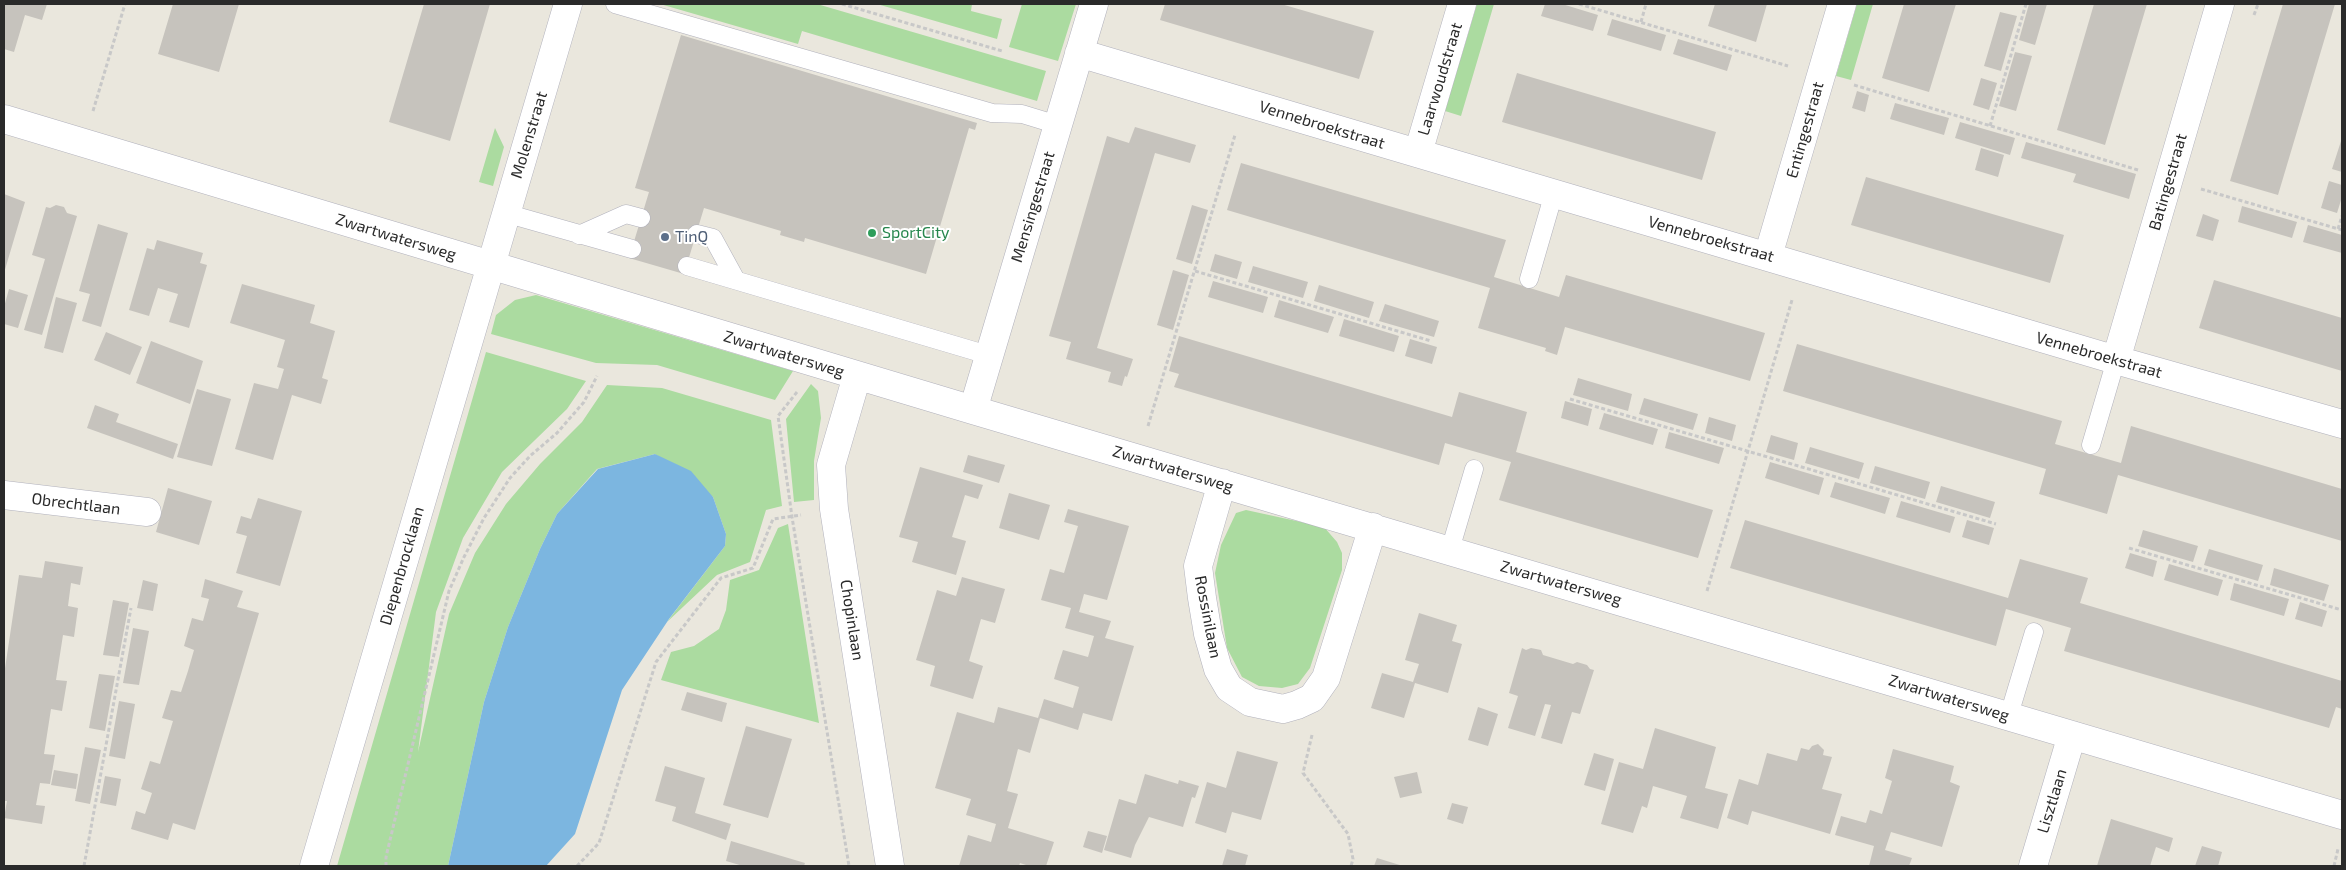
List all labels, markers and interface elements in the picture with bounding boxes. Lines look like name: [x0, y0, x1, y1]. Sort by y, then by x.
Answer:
street label: Laarwoudstraat: [1414, 20, 1466, 138]
street label: Entingestraat: [1782, 80, 1828, 180]
street label: Molenstraat: [507, 89, 551, 181]
street label: Vennebroekstraat: [1257, 97, 1387, 153]
street label: Batingestraat: [2145, 131, 2191, 233]
street label: Mensingestraat: [1007, 149, 1059, 265]
street label: Zwartwatersweg: [333, 210, 459, 264]
street label: Vennebroekstraat: [1646, 212, 1776, 266]
place label: SportCity: [882, 223, 950, 243]
place label: TinQ: [675, 227, 708, 247]
marker: SportCity: [866, 227, 878, 239]
marker: TinQ: [659, 231, 671, 243]
street label: Zwartwatersweg: [721, 327, 847, 381]
street label: Vennebroekstraat: [2034, 328, 2164, 382]
street label: Zwartwatersweg: [1110, 442, 1236, 496]
street label: Obrechtlaan: [30, 489, 122, 519]
street label: Diepenbrocklaan: [376, 505, 428, 627]
street label: Zwartwatersweg: [1498, 557, 1624, 609]
street label: Rossinilaan: [1191, 574, 1225, 660]
street label: Chopinlaan: [836, 578, 868, 662]
street label: Zwartwatersweg: [1886, 671, 2012, 725]
street label: Lisztlaan: [2033, 767, 2071, 835]

